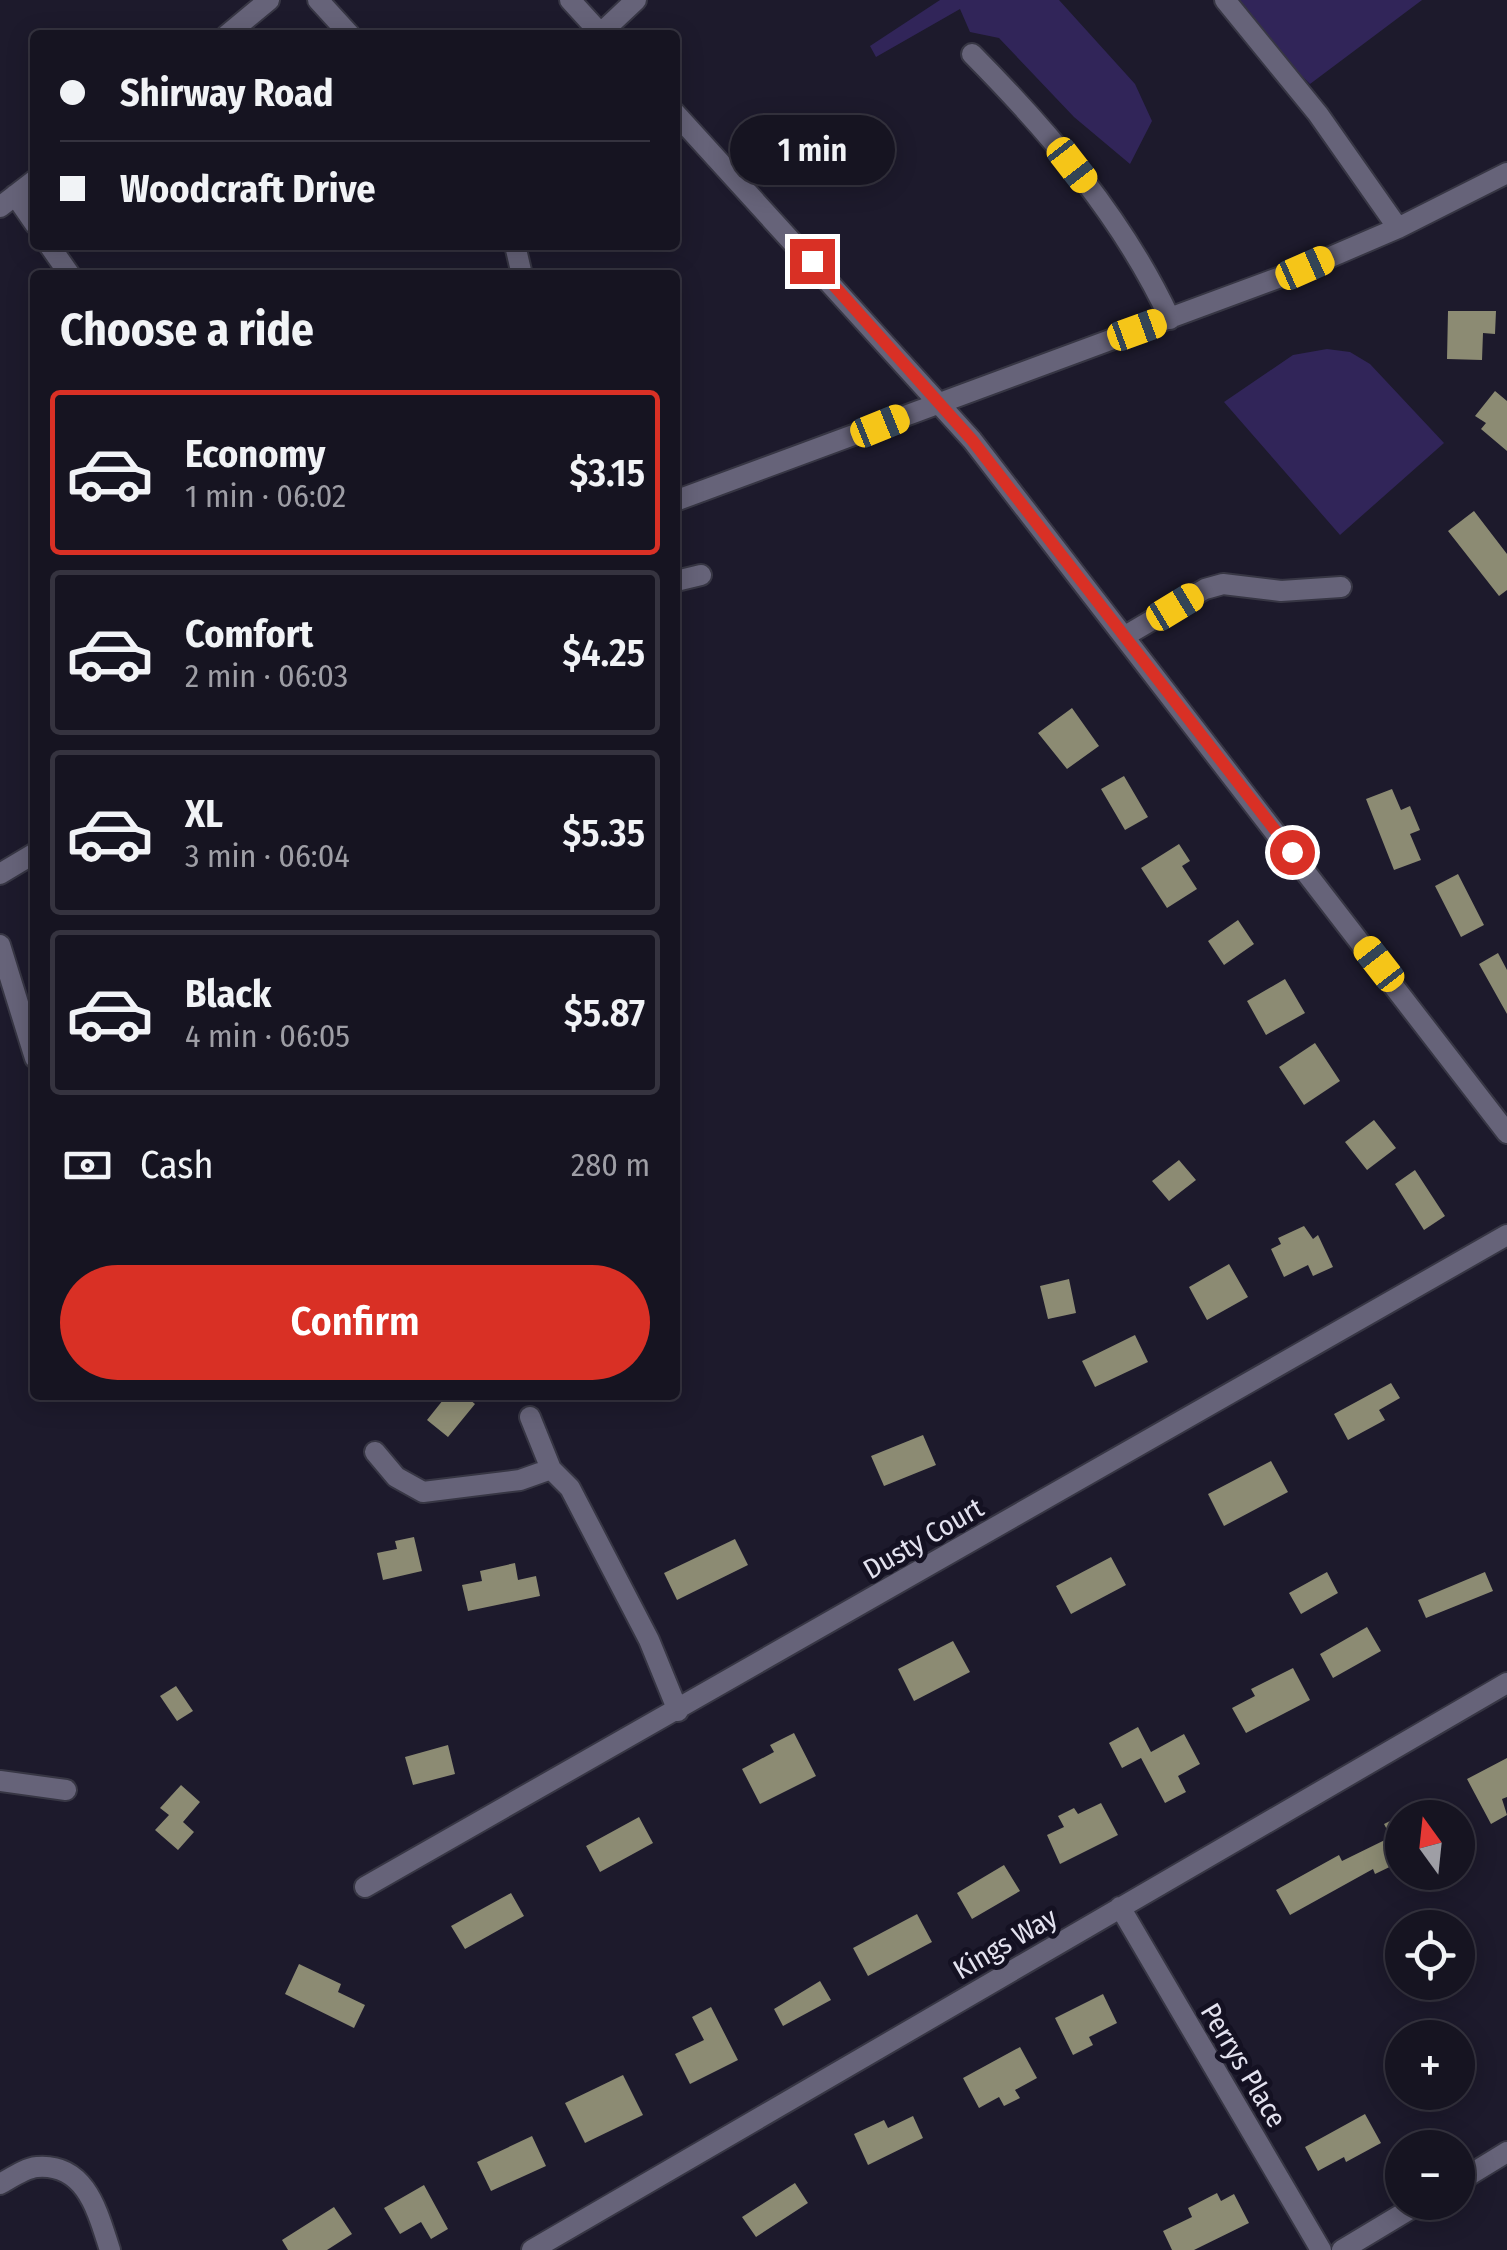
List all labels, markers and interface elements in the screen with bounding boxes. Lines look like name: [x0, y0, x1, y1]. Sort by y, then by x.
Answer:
text: Shirway Road: [120, 70, 334, 116]
callout: 1 min: [730, 116, 894, 186]
text: 1 min: [778, 131, 847, 169]
car: [1042, 132, 1102, 198]
text: Woodcraft Drive: [120, 166, 375, 212]
route end: [790, 239, 835, 284]
car: [1271, 242, 1339, 294]
text: Choose a ride: [60, 303, 314, 357]
car: [1104, 306, 1170, 354]
car: [847, 401, 913, 451]
icon: car: [65, 428, 155, 518]
text: Economy: [185, 431, 325, 477]
text: $3.15: [569, 450, 645, 496]
text: 1 min · 06:02: [185, 477, 346, 515]
car: [1142, 579, 1208, 635]
icon: car: [65, 608, 155, 698]
text: Comfort: [185, 611, 313, 657]
text: $4.25: [563, 630, 645, 676]
text: 2 min · 06:03: [185, 657, 348, 695]
icon: car: [65, 788, 155, 878]
text: XL: [185, 791, 223, 837]
text: $5.35: [563, 810, 645, 856]
route start: [1270, 830, 1315, 875]
text: 3 min · 06:04: [185, 837, 350, 875]
car: [1349, 931, 1409, 997]
icon: car: [65, 968, 155, 1058]
text: Black: [185, 971, 271, 1017]
text: $5.87: [564, 990, 645, 1036]
text: 4 min · 06:05: [185, 1017, 350, 1055]
icon: cash: [60, 1138, 115, 1193]
text: Cash: [140, 1142, 214, 1188]
text: 280 m: [571, 1146, 650, 1184]
button: Confirm: [60, 1265, 650, 1380]
street label: Dusty Court: [857, 1490, 990, 1586]
north arrow: [1385, 1800, 1475, 1890]
map controls: [1385, 1800, 1475, 2220]
street label: Kings Way: [948, 1900, 1063, 1986]
button: locate: [1385, 1910, 1475, 2000]
street label: Perrys Place: [1194, 1997, 1293, 2133]
button: +: [1385, 2020, 1475, 2110]
button: −: [1385, 2130, 1475, 2220]

